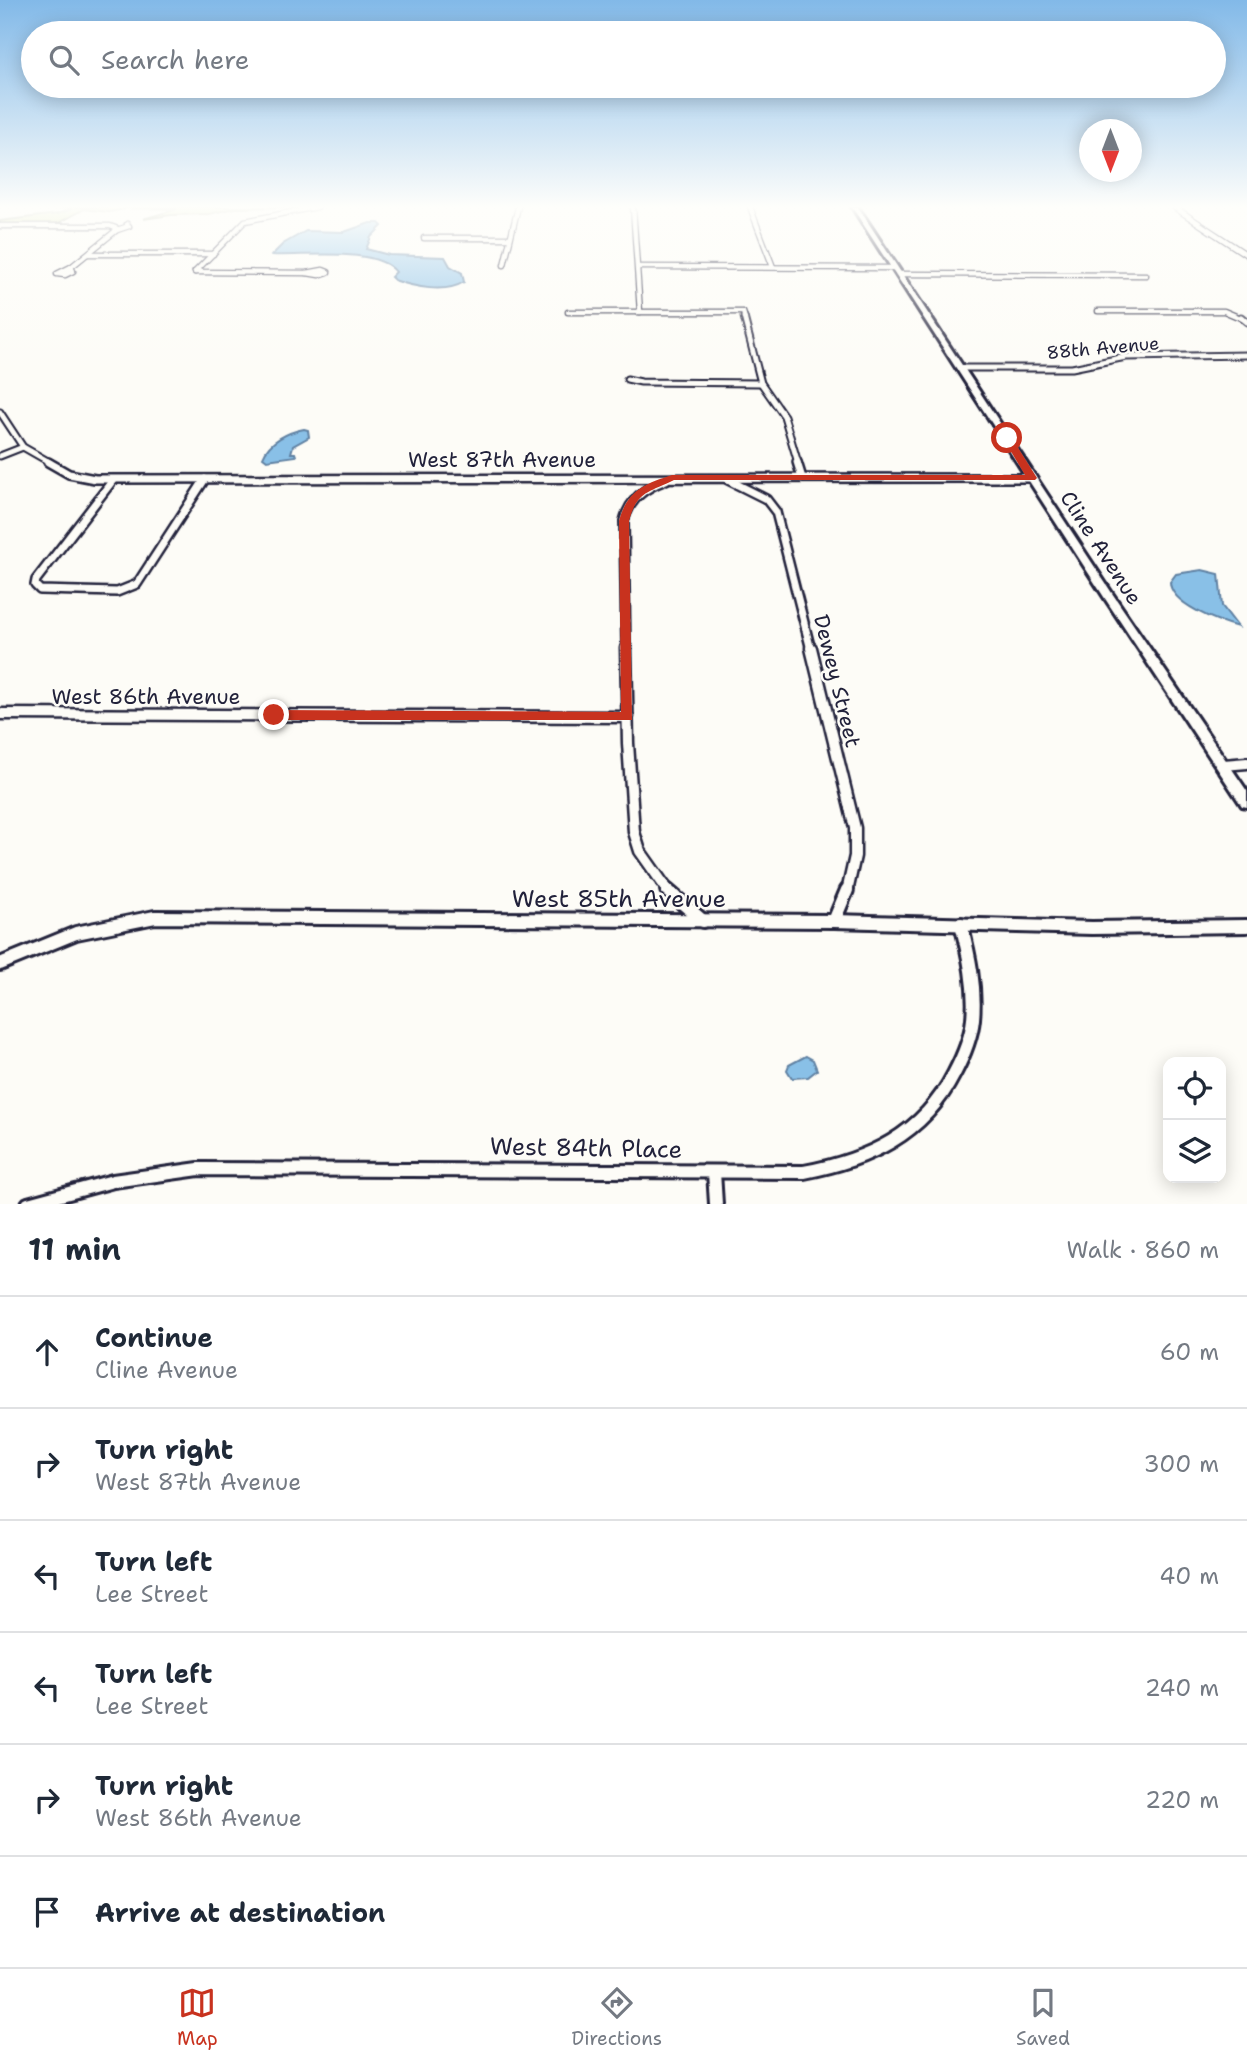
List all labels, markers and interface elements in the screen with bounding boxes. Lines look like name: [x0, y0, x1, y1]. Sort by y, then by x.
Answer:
search box: [21, 21, 1226, 98]
icon: search: [45, 41, 83, 79]
text: Search here: [101, 42, 250, 77]
north arrow: [1079, 119, 1142, 182]
street label: 88th Avenue: [1046, 331, 1160, 365]
route start: [991, 422, 1022, 453]
street label: West 87th Avenue: [408, 446, 596, 474]
street label: Cline Avenue: [1054, 486, 1148, 610]
street label: Dewey Street: [807, 612, 867, 750]
street label: West 86th Avenue: [52, 683, 240, 711]
route end: [258, 699, 289, 730]
street label: West 85th Avenue: [512, 883, 726, 915]
map controls: [1163, 1057, 1226, 1183]
button: locate: [1163, 1057, 1226, 1120]
button: layers: [1163, 1120, 1226, 1183]
street label: West 84th Place: [490, 1130, 682, 1166]
text: 11 min: [28, 1229, 121, 1270]
text: Walk · 860 m: [1067, 1235, 1219, 1265]
text: Continue: [95, 1320, 213, 1355]
icon: ahead: [28, 1333, 66, 1371]
text: 60 m: [1160, 1337, 1219, 1367]
text: Cline Avenue: [95, 1355, 238, 1385]
text: Turn right: [95, 1432, 233, 1467]
icon: right: [28, 1445, 66, 1483]
text: 300 m: [1144, 1449, 1219, 1479]
text: West 87th Avenue: [95, 1467, 301, 1497]
text: Turn left: [95, 1544, 212, 1579]
icon: left: [28, 1557, 66, 1595]
text: 40 m: [1159, 1561, 1219, 1591]
text: Lee Street: [95, 1579, 208, 1609]
text: Turn left: [95, 1656, 212, 1691]
icon: left: [28, 1669, 66, 1707]
text: 240 m: [1145, 1673, 1219, 1703]
text: Lee Street: [95, 1691, 208, 1721]
text: Turn right: [95, 1768, 233, 1803]
icon: right: [28, 1781, 66, 1819]
text: 220 m: [1145, 1785, 1219, 1815]
text: West 86th Avenue: [95, 1803, 302, 1833]
icon: arrive: [28, 1893, 66, 1931]
text: Arrive at destination: [95, 1895, 385, 1930]
tab: Map: [177, 1984, 218, 2051]
tab: Directions: [572, 1984, 662, 2051]
tab: Saved: [1016, 1984, 1070, 2051]

